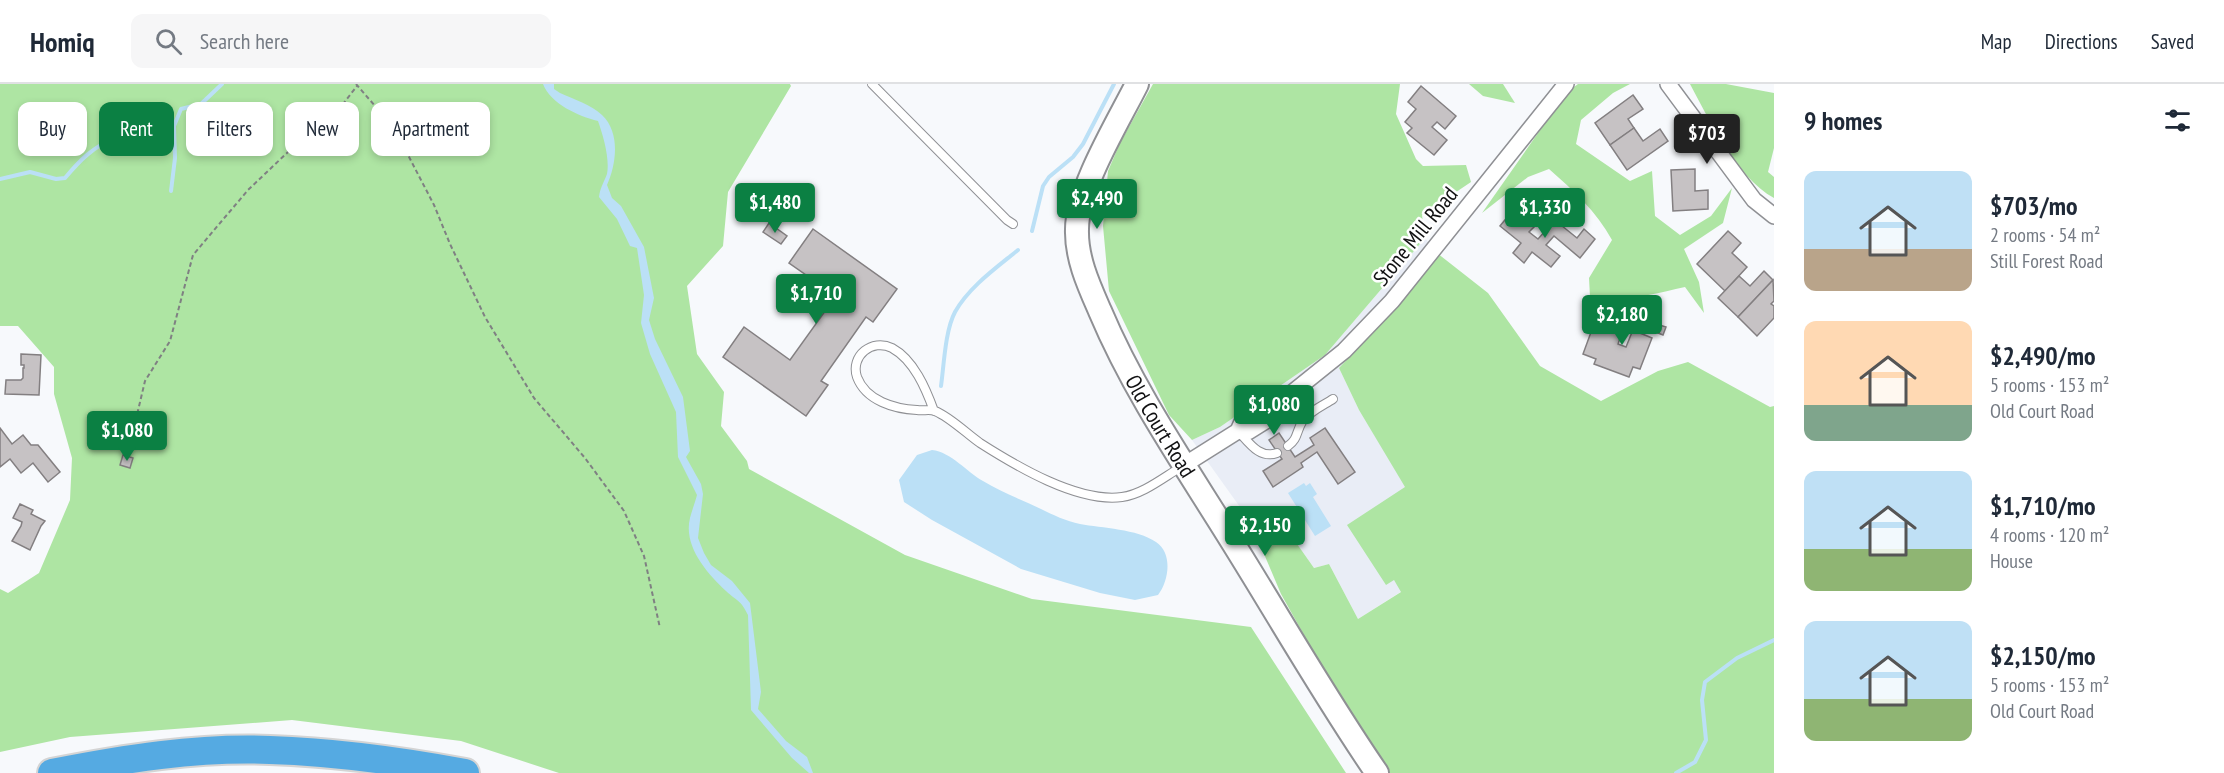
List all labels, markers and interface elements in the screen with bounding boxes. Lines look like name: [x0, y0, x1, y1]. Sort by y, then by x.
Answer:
search box: [131, 14, 551, 68]
text: Homiq: [30, 23, 95, 60]
icon: search: [152, 25, 185, 58]
text: Search here: [200, 27, 289, 55]
text: Map: [1981, 28, 2012, 55]
text: Directions: [2045, 28, 2118, 55]
text: Saved: [2151, 28, 2194, 55]
chip: Buy: [18, 102, 87, 156]
chip: Rent: [99, 102, 174, 156]
chip: Filters: [186, 102, 273, 156]
chip: New: [285, 102, 359, 156]
chip: Apartment: [371, 102, 490, 156]
text: 9 homes: [1804, 104, 1882, 137]
icon: filters: [2161, 104, 2194, 137]
pin: $703: [1671, 114, 1743, 165]
text: $703: [1688, 120, 1726, 146]
pin: $2,490: [1048, 179, 1146, 230]
street label: Stone Mill Road: [1367, 181, 1463, 291]
pin: $1,480: [726, 183, 824, 234]
text: $2,490: [1071, 185, 1123, 211]
pin: $1,330: [1496, 188, 1594, 239]
text: $1,480: [749, 189, 801, 215]
text: $703/mo: [1990, 189, 2078, 222]
text: $1,330: [1519, 194, 1571, 220]
icon: home: [1852, 195, 1924, 267]
text: 2 rooms · 54 m²: [1990, 222, 2100, 248]
text: Still Forest Road: [1990, 248, 2103, 274]
pin: $1,710: [767, 274, 865, 325]
text: $1,710: [790, 280, 842, 306]
pin: $2,180: [1573, 295, 1671, 346]
text: $2,180: [1596, 301, 1648, 327]
text: $2,490/mo: [1990, 339, 2096, 372]
icon: home: [1852, 345, 1924, 417]
street label: Old Court Road: [1119, 370, 1202, 483]
text: 5 rooms · 153 m²: [1990, 372, 2109, 398]
pin: $1,080: [1225, 385, 1323, 436]
text: $1,080: [1248, 391, 1300, 417]
text: Old Court Road: [1990, 398, 2094, 424]
pin: $1,080: [78, 411, 176, 462]
text: $1,080: [101, 417, 153, 443]
text: $1,710/mo: [1990, 489, 2096, 522]
icon: home: [1852, 495, 1924, 567]
pin: $2,150: [1216, 506, 1314, 557]
text: $2,150: [1239, 512, 1291, 538]
text: 4 rooms · 120 m²: [1990, 522, 2109, 548]
text: House: [1990, 548, 2033, 574]
text: $2,150/mo: [1990, 639, 2096, 672]
icon: home: [1852, 645, 1924, 717]
text: 5 rooms · 153 m²: [1990, 672, 2109, 698]
text: Old Court Road: [1990, 698, 2094, 724]

